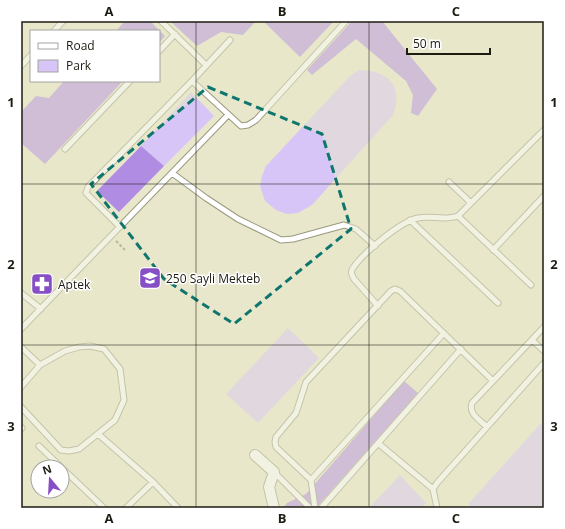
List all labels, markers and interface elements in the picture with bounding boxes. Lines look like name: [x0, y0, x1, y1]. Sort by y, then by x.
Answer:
text: A: [105, 2, 114, 20]
text: B: [278, 2, 287, 20]
text: C: [452, 2, 460, 20]
legend: [30, 30, 160, 82]
scale bar: [407, 30, 490, 56]
text: 50 m: [413, 35, 441, 52]
text: Road: [66, 37, 95, 54]
text: Park: [66, 57, 92, 74]
text: 1: [7, 93, 15, 111]
text: 1: [550, 93, 558, 111]
text: 2: [7, 255, 15, 273]
text: 2: [550, 255, 558, 273]
school or university icon: 250 Sayli Mekteb: [137, 265, 163, 291]
place label: 250 Sayli Mekteb: [166, 270, 260, 287]
pharmacy icon: Aptek: [29, 271, 55, 297]
place label: Aptek: [58, 276, 91, 293]
text: 3: [7, 417, 15, 435]
text: 3: [550, 417, 558, 435]
north arrow: [30, 459, 70, 499]
text: N: [40, 460, 53, 478]
text: A: [105, 509, 114, 527]
text: B: [278, 509, 287, 527]
text: C: [452, 509, 460, 527]

